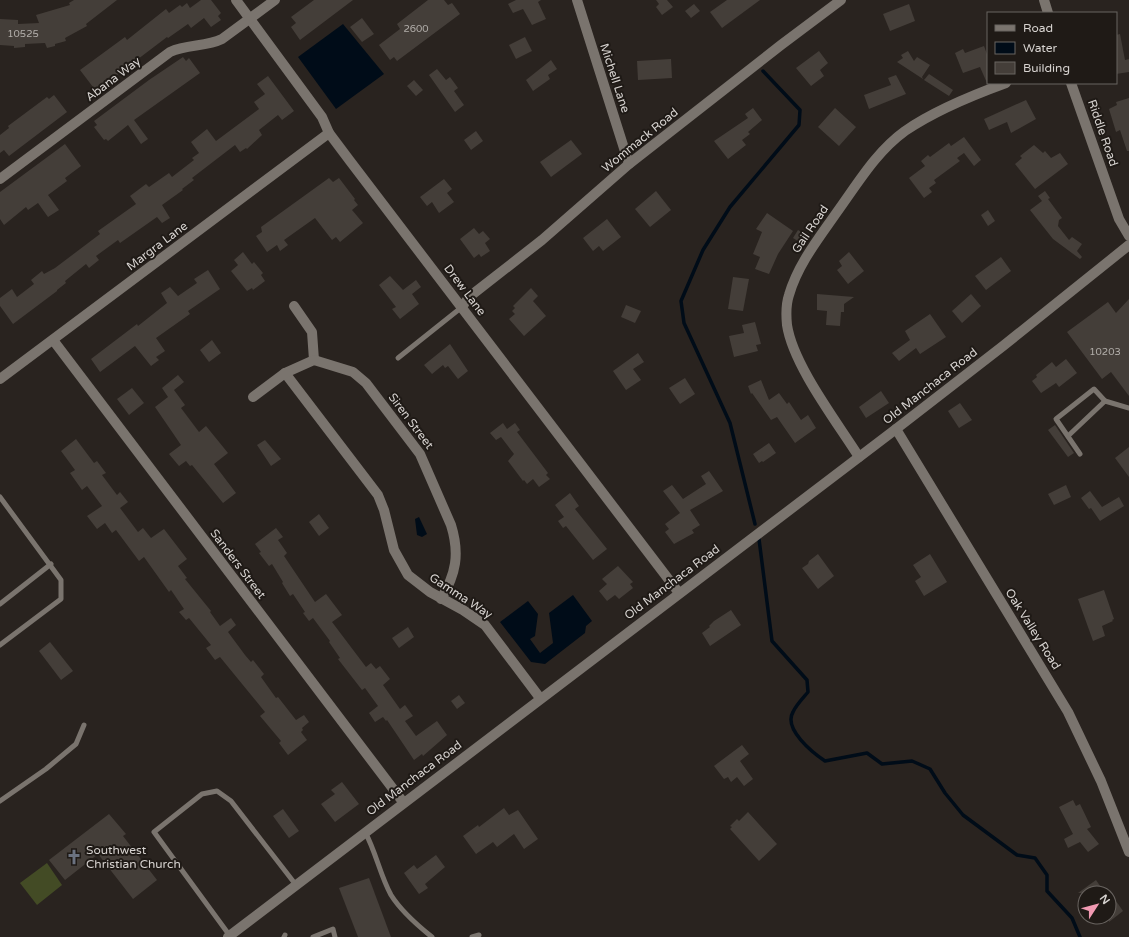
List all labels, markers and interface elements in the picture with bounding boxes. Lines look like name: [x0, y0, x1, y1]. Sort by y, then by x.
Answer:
legend: [987, 12, 1117, 84]
text: Road: [1023, 21, 1053, 35]
house number: 2600: [403, 23, 429, 35]
house number: 10525: [7, 28, 39, 40]
text: Water: [1023, 41, 1058, 55]
street label: Michell Lane: [597, 42, 633, 115]
street label: Abana Way: [83, 53, 144, 104]
text: Building: [1023, 61, 1070, 75]
street label: Riddle Road: [1085, 98, 1121, 168]
street label: Wommack Road: [599, 105, 681, 175]
street label: Gail Road: [789, 202, 831, 256]
street label: Margra Lane: [124, 218, 190, 273]
street label: Drew Lane: [441, 262, 489, 319]
street label: Old Manchaca Road: [880, 345, 980, 427]
house number: 10203: [1089, 346, 1121, 358]
street label: Siren Street: [385, 390, 437, 452]
street label: Sanders Street: [207, 526, 269, 602]
street label: Old Manchaca Road: [622, 542, 722, 622]
street label: Gamma Way: [427, 570, 496, 622]
street label: Oak Valley Road: [1002, 586, 1064, 672]
street label: Old Manchaca Road: [364, 738, 464, 818]
place label: Southwest Christian Church: [86, 843, 181, 871]
church icon: Southwest Christian Church: [65, 848, 83, 866]
north arrow: [1077, 885, 1117, 925]
text: N: [1097, 892, 1113, 907]

